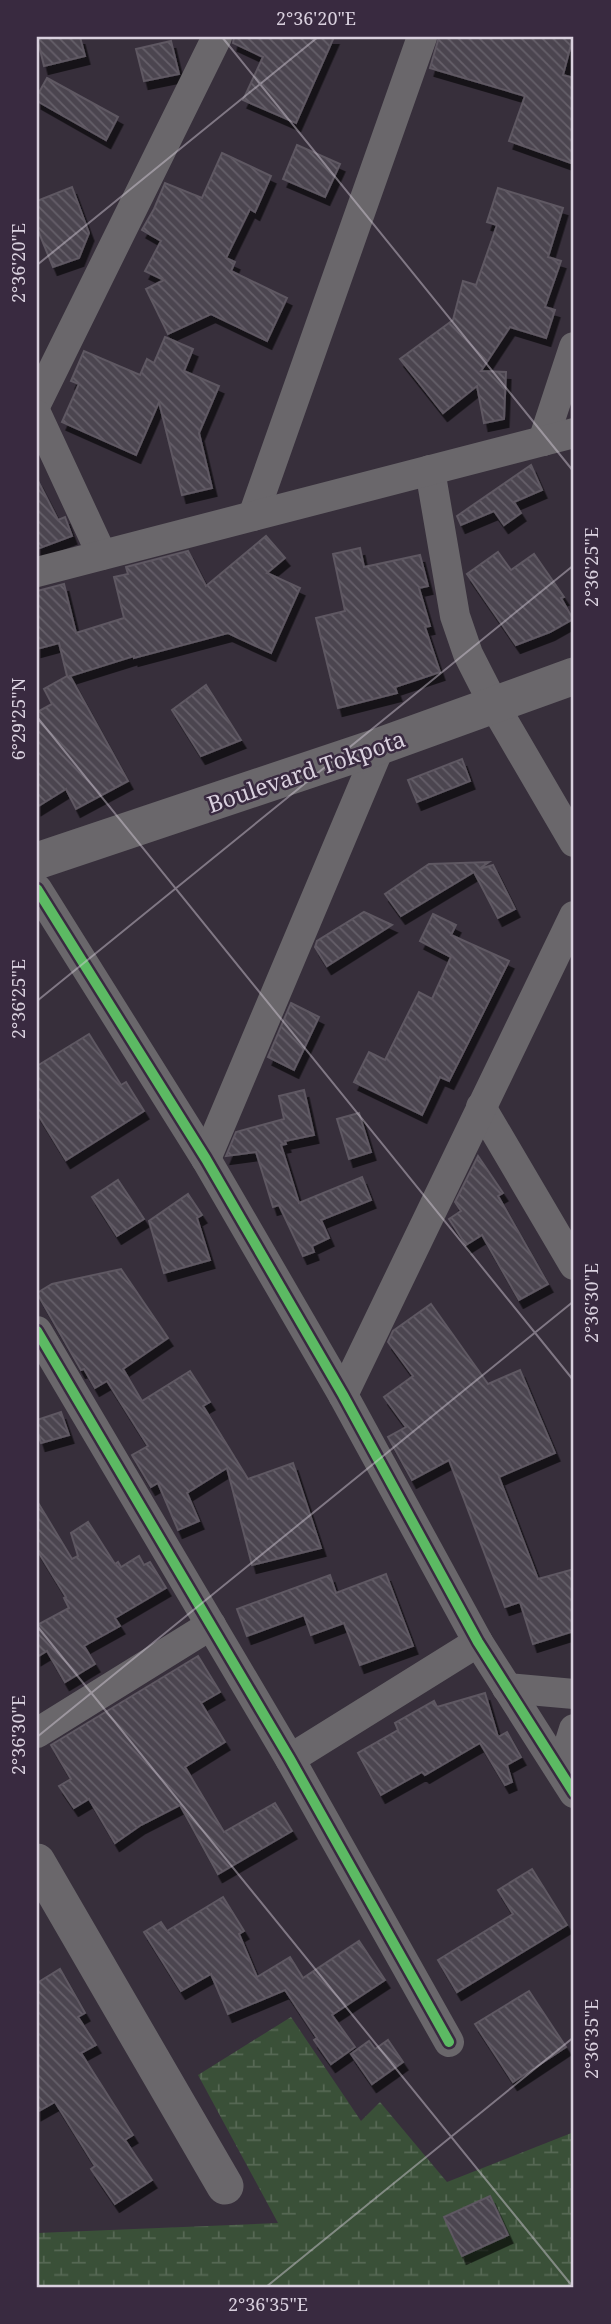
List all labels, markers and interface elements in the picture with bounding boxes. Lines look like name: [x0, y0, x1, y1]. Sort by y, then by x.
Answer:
text: 2°36'20"E: [276, 6, 356, 30]
text: 2°36'20"E: [6, 223, 30, 303]
text: 2°36'25"E: [579, 527, 603, 607]
text: 6°29'25"N: [6, 677, 30, 760]
street label: Boulevard Tokpota: [203, 722, 409, 820]
text: 2°36'25"E: [6, 959, 30, 1039]
text: 2°36'30"E: [579, 1263, 603, 1343]
text: 2°36'30"E: [6, 1695, 30, 1775]
text: 2°36'35"E: [579, 1999, 603, 2079]
text: 2°36'35"E: [228, 2292, 308, 2316]

